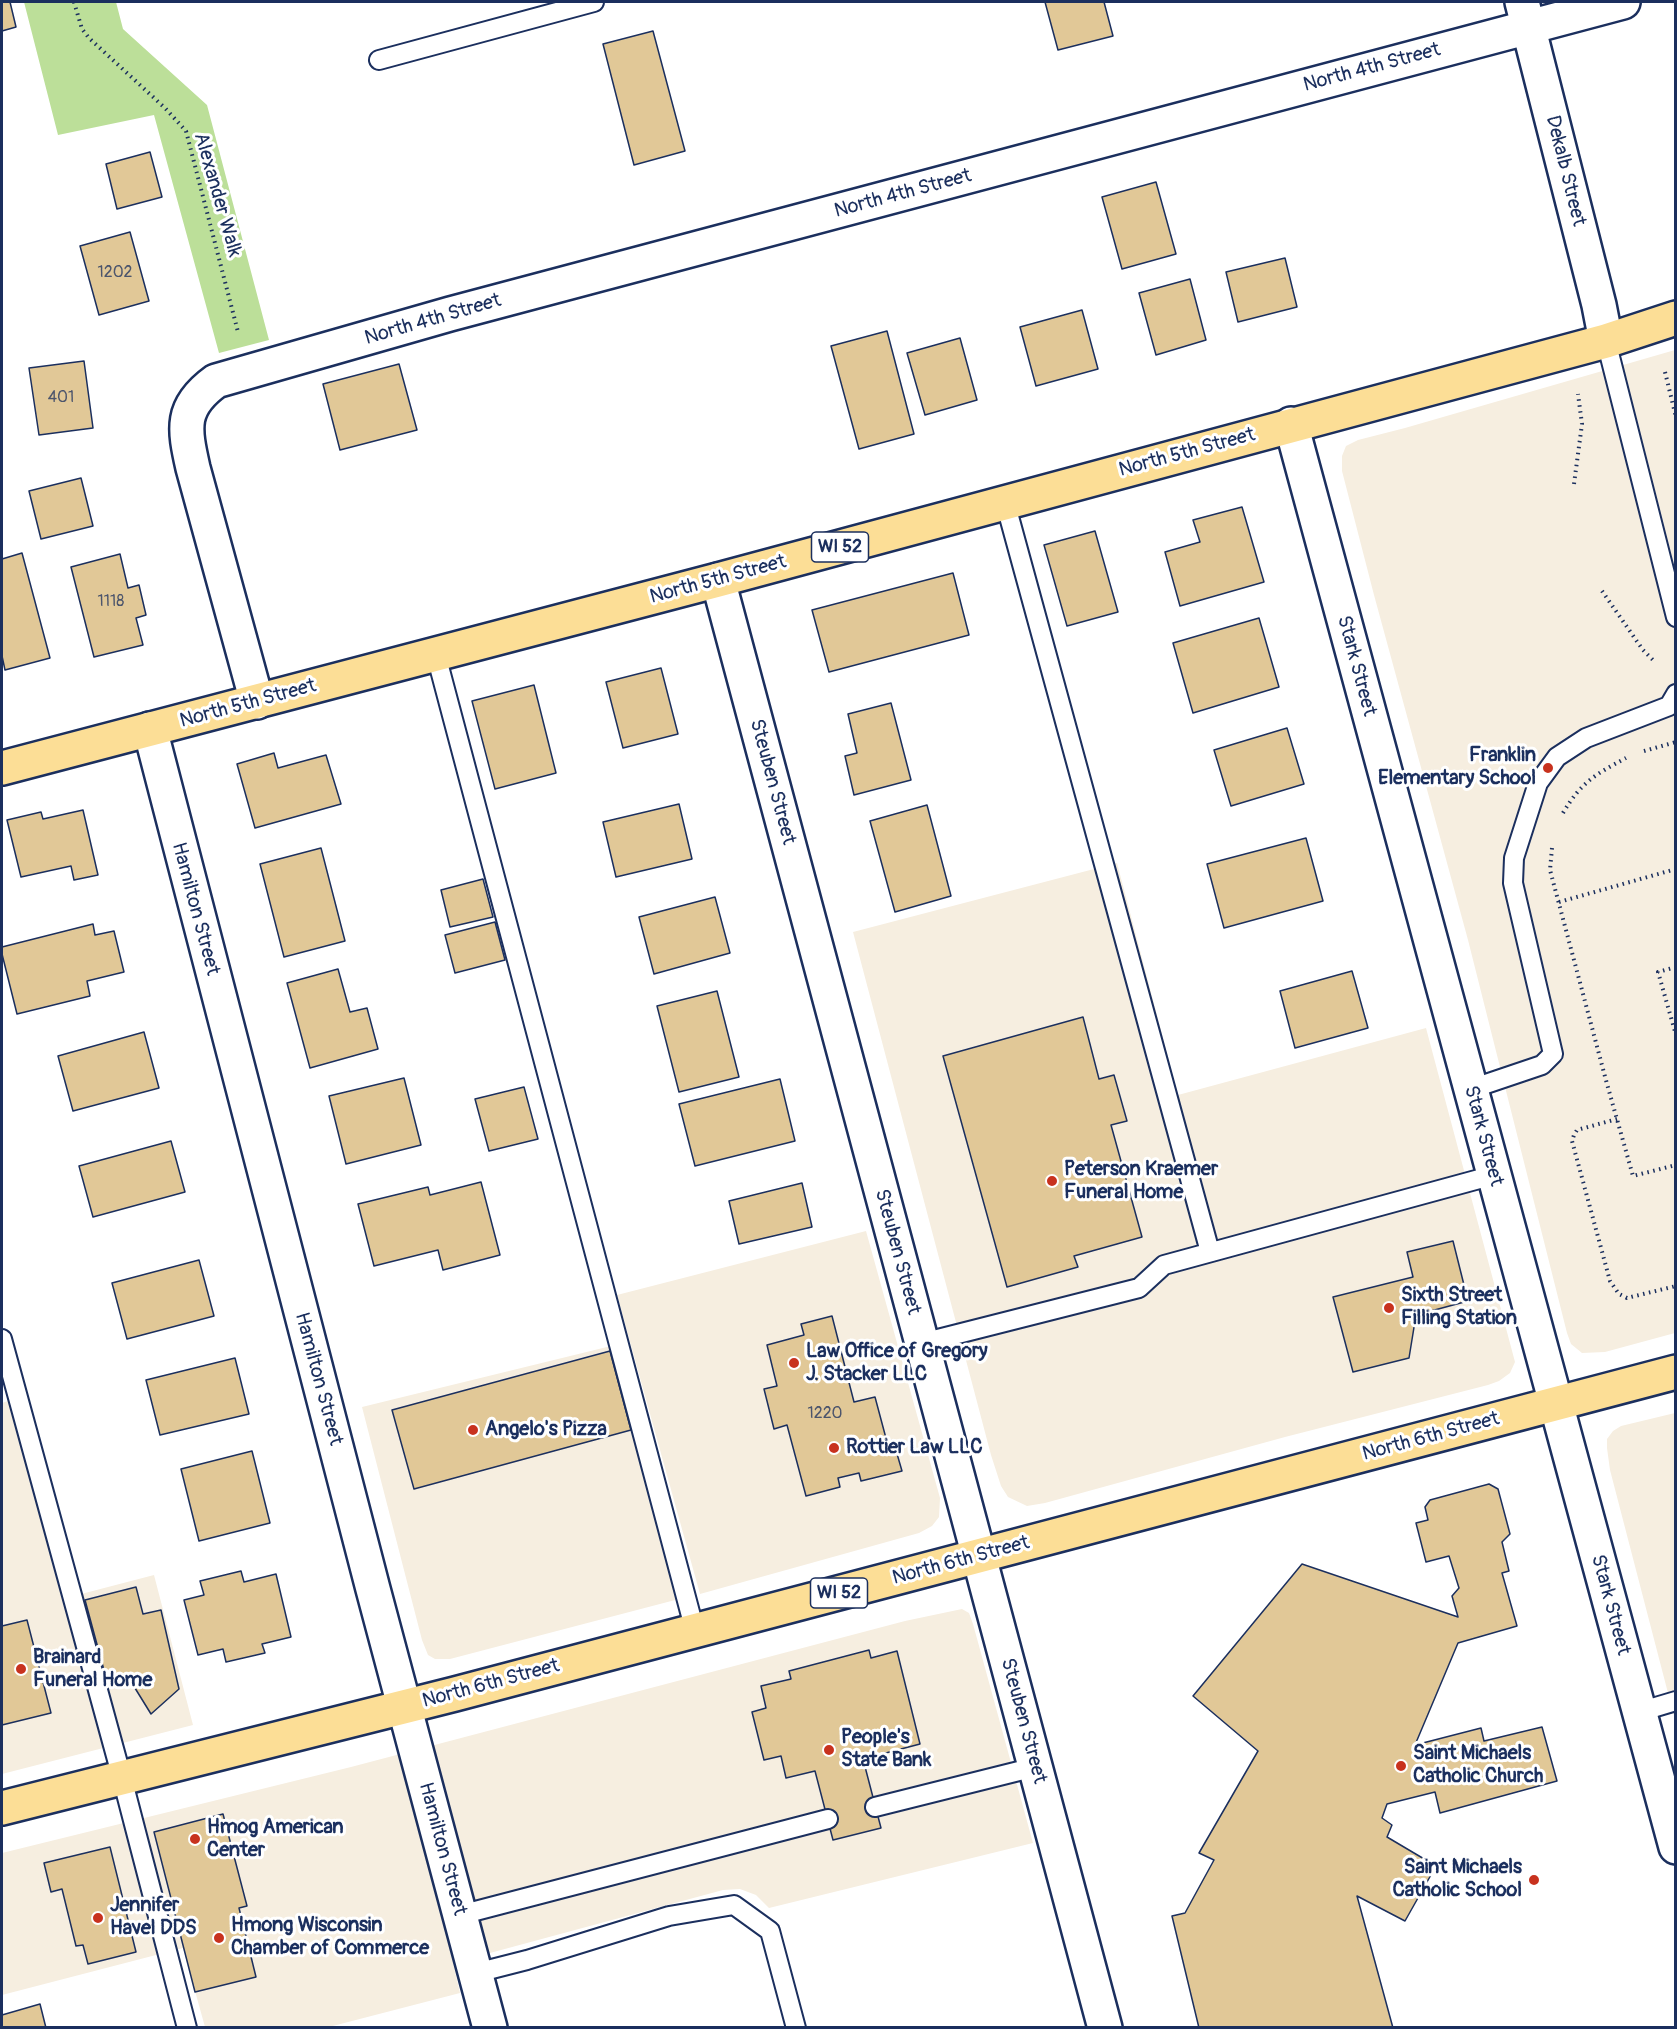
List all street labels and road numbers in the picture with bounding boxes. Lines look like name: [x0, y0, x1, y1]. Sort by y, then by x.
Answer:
street label: North 4th Street: [1301, 38, 1443, 98]
street label: Dekalb Street: [1540, 113, 1590, 229]
street label: Alexander Walk: [188, 130, 246, 260]
street label: North 4th Street: [832, 164, 974, 224]
street label: North 4th Street: [362, 289, 504, 351]
street label: North 5th Street: [1116, 423, 1258, 483]
road number: WI 52: [812, 532, 868, 562]
street label: North 5th Street: [647, 550, 789, 610]
street label: Stark Street: [1331, 613, 1381, 719]
street label: North 5th Street: [177, 674, 319, 734]
street label: Steuben Street: [744, 717, 800, 847]
street label: Hamilton Street: [166, 840, 224, 978]
street label: Stark Street: [1458, 1083, 1508, 1189]
street label: Steuben Street: [869, 1187, 925, 1317]
street label: Hamilton Street: [289, 1310, 347, 1448]
street label: North 6th Street: [1360, 1407, 1502, 1467]
street label: North 6th Street: [890, 1531, 1032, 1591]
street label: Stark Street: [1585, 1552, 1635, 1658]
road number: WI 52: [810, 1578, 868, 1608]
street label: North 6th Street: [420, 1654, 562, 1714]
street label: Steuben Street: [995, 1656, 1051, 1786]
street label: Hamilton Street: [413, 1780, 471, 1918]

